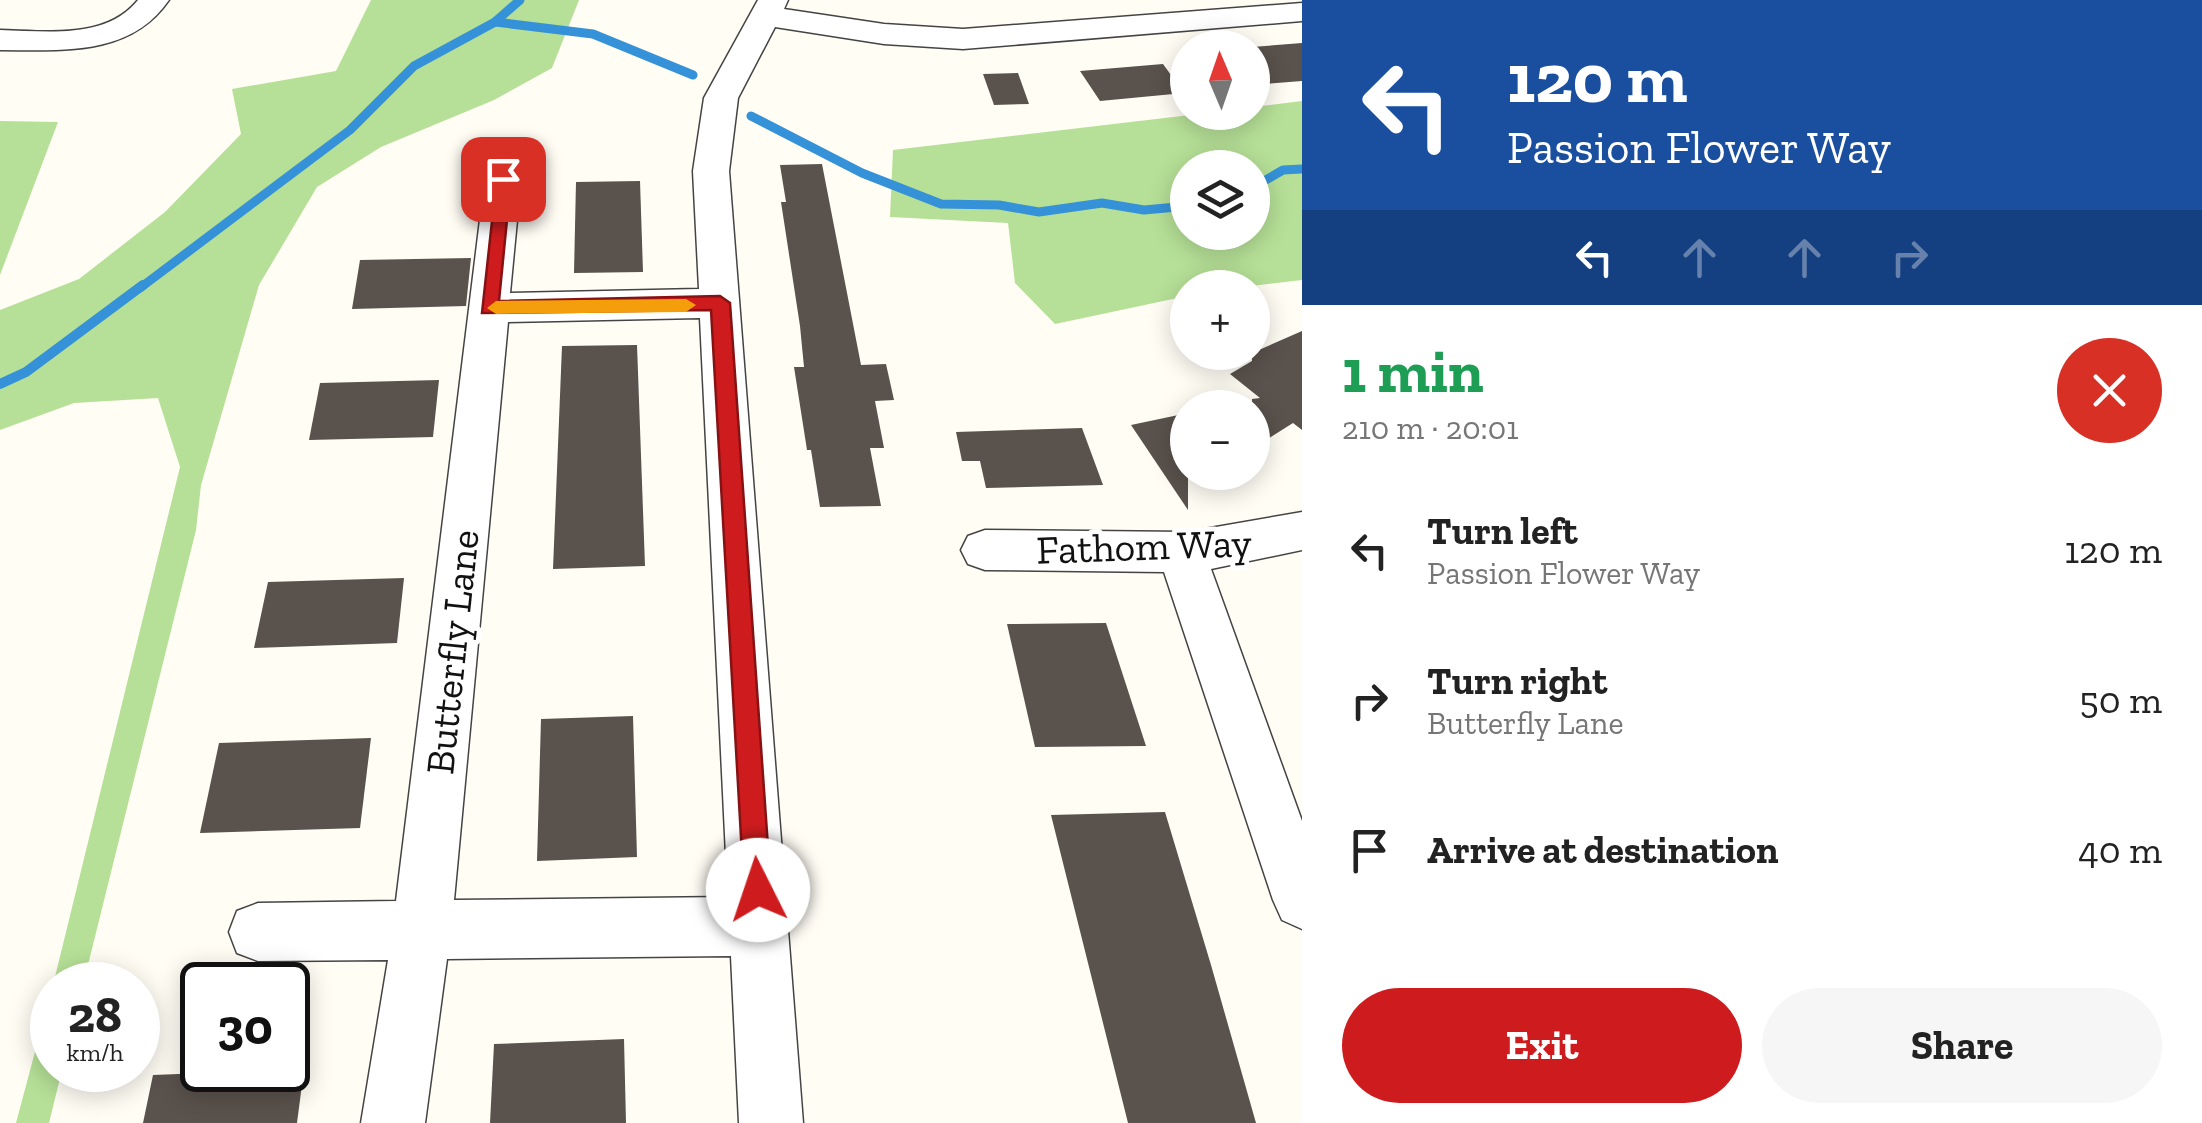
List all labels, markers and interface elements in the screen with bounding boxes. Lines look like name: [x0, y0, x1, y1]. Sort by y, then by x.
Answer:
north arrow: [1170, 30, 1270, 130]
map controls: [1170, 30, 1270, 490]
text: 120 m: [1507, 36, 1688, 120]
icon: left: [1342, 40, 1472, 170]
text: Passion Flower Way: [1507, 121, 1891, 175]
pin: [461, 137, 546, 222]
button: layers: [1170, 150, 1270, 250]
icon: arrive: [476, 152, 531, 207]
icon: left: [1567, 230, 1622, 285]
icon: ahead: [1672, 230, 1727, 285]
icon: ahead: [1777, 230, 1832, 285]
icon: right: [1882, 230, 1937, 285]
button: +: [1170, 270, 1270, 370]
text: 1 min: [1342, 335, 1484, 407]
button: close: [2057, 338, 2162, 443]
button: −: [1170, 390, 1270, 490]
text: 210 m · 20:01: [1342, 409, 1518, 447]
text: Turn left: [1427, 508, 1578, 554]
street label: Fathom Way: [1035, 518, 1253, 574]
icon: left: [1342, 523, 1397, 578]
street label: Butterfly Lane: [415, 527, 489, 777]
text: 120 m: [2064, 527, 2162, 573]
text: Passion Flower Way: [1427, 554, 1700, 592]
text: Turn right: [1427, 658, 1607, 704]
icon: right: [1342, 673, 1397, 728]
text: 50 m: [2079, 677, 2162, 723]
text: Butterfly Lane: [1427, 704, 1623, 742]
icon: arrive: [1342, 823, 1397, 878]
text: Arrive at destination: [1427, 827, 1778, 873]
text: 40 m: [2078, 827, 2162, 873]
position arrow: [706, 838, 810, 942]
speed limit sign: 30: [180, 962, 310, 1092]
text: 28: [68, 985, 122, 1045]
button: Exit: [1342, 988, 1742, 1103]
button: Share: [1762, 988, 2162, 1103]
text: km/h: [66, 1037, 124, 1067]

